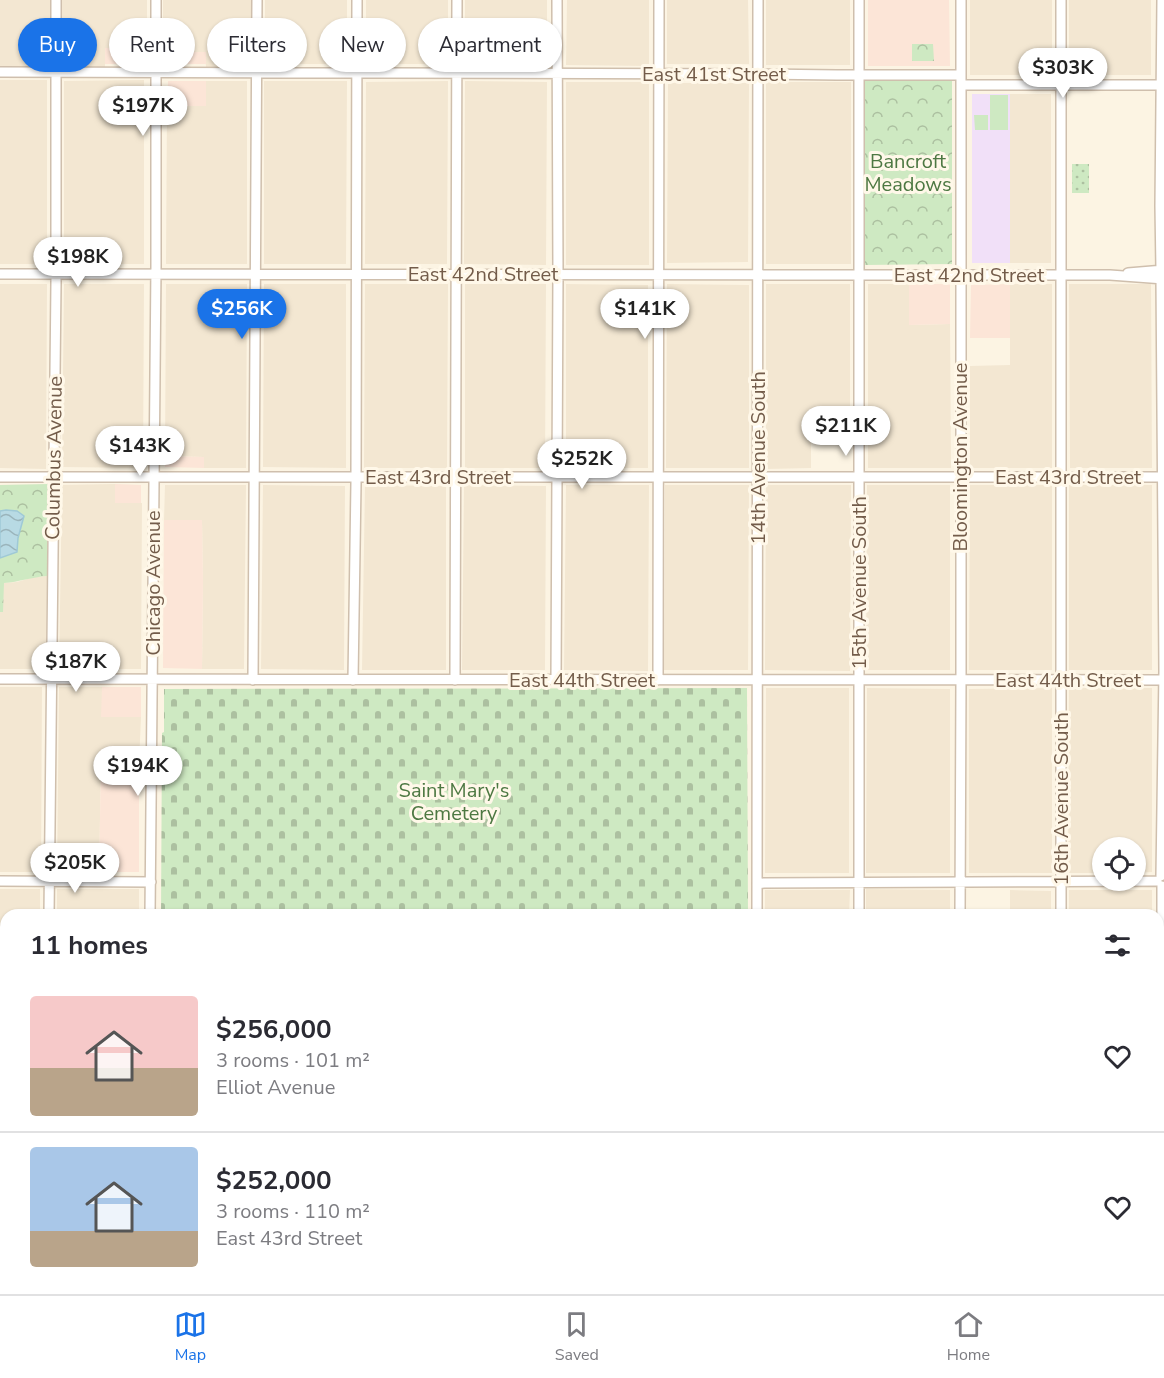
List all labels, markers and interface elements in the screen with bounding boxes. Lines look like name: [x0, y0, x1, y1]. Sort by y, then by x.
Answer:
chip: Buy: [18, 18, 97, 72]
chip: Rent: [109, 18, 195, 72]
chip: Filters: [207, 18, 307, 72]
chip: New: [319, 18, 406, 72]
chip: Apartment: [418, 18, 562, 72]
pin: $303K: [1021, 48, 1105, 99]
text: $303K: [1032, 54, 1094, 81]
street label: East 41st Street: [642, 61, 787, 88]
pin: $197K: [101, 86, 185, 137]
text: $197K: [112, 92, 174, 119]
park label: Bancroft Meadows: [864, 148, 952, 198]
pin: $198K: [36, 237, 120, 288]
text: $198K: [47, 243, 109, 270]
street label: East 42nd Street: [408, 261, 559, 288]
street label: East 42nd Street: [894, 262, 1045, 289]
pin: $256K: [200, 289, 284, 340]
pin: $141K: [603, 289, 687, 340]
text: $256K: [211, 295, 273, 322]
text: $141K: [614, 295, 676, 322]
street label: Bloomington Avenue: [947, 362, 974, 552]
street label: 14th Avenue South: [745, 371, 772, 545]
street label: Columbus Avenue: [39, 376, 69, 540]
pin: $211K: [804, 406, 888, 457]
text: $211K: [815, 412, 877, 439]
pin: $143K: [98, 426, 182, 477]
text: $143K: [109, 432, 171, 459]
pin: $252K: [540, 439, 624, 490]
text: $252K: [551, 445, 613, 472]
street label: East 43rd Street: [365, 464, 512, 491]
street label: East 43rd Street: [995, 464, 1142, 491]
street label: 15th Avenue South: [846, 496, 873, 670]
street label: Chicago Avenue: [140, 510, 167, 656]
pin: $187K: [34, 642, 118, 693]
text: $187K: [45, 648, 107, 675]
street label: East 44th Street: [509, 667, 656, 694]
street label: East 44th Street: [995, 667, 1142, 694]
street label: 16th Avenue South: [1048, 712, 1075, 886]
pin: $194K: [96, 746, 180, 797]
text: $194K: [107, 752, 169, 779]
park label: Saint Mary's Cemetery: [399, 777, 509, 827]
map controls: [1092, 837, 1146, 891]
button: locate: [1092, 837, 1146, 891]
pin: $205K: [33, 843, 117, 894]
text: $205K: [44, 849, 106, 876]
text: 11 homes: [30, 928, 148, 963]
icon: filters: [1101, 929, 1134, 962]
text: $256,000: [216, 1012, 332, 1047]
icon: home: [78, 1020, 150, 1092]
icon: heart: [1101, 1040, 1134, 1073]
text: 3 rooms · 101 m²: [216, 1047, 370, 1074]
text: Elliot Avenue: [216, 1074, 335, 1101]
text: $252,000: [216, 1163, 332, 1198]
icon: home: [78, 1171, 150, 1243]
icon: heart: [1101, 1191, 1134, 1224]
text: 3 rooms · 110 m²: [216, 1198, 370, 1225]
text: East 43rd Street: [216, 1225, 362, 1252]
tab: Map: [174, 1308, 207, 1366]
tab: Saved: [555, 1308, 599, 1366]
tab: Home: [947, 1308, 990, 1366]

